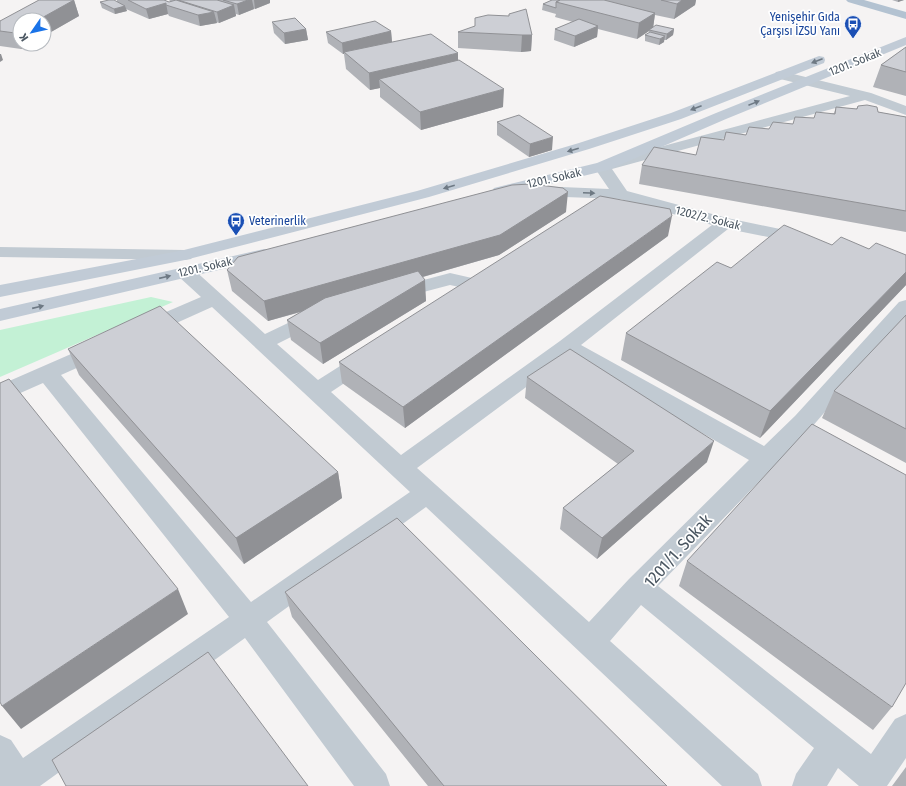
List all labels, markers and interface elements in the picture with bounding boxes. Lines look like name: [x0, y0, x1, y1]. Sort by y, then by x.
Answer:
place label: Yenişehir Gıda Çarşısı İZSU Yanı: [760, 10, 840, 38]
north arrow: [12, 12, 52, 52]
bus stop icon: Yenişehir Gıda Çarşısı İZSU Yanı: [843, 14, 863, 39]
text: K: [17, 31, 31, 44]
street label: 1201. Sokak: [827, 45, 884, 79]
one-way arrow: [811, 58, 823, 64]
one-way arrow: [748, 99, 760, 105]
one-way arrow: [690, 105, 702, 111]
one-way arrow: [567, 147, 579, 153]
street label: 1201. Sokak: [526, 165, 583, 191]
one-way arrow: [442, 184, 454, 190]
one-way arrow: [583, 190, 596, 196]
street label: 1202/2. Sokak: [674, 203, 742, 233]
bus stop icon: Veterinerlik: [226, 211, 246, 236]
place label: Veterinerlik: [249, 214, 306, 228]
street label: 1201. Sokak: [177, 254, 234, 280]
one-way arrow: [159, 274, 171, 280]
one-way arrow: [32, 303, 44, 309]
street label: 1201/1. Sokak: [640, 510, 717, 592]

